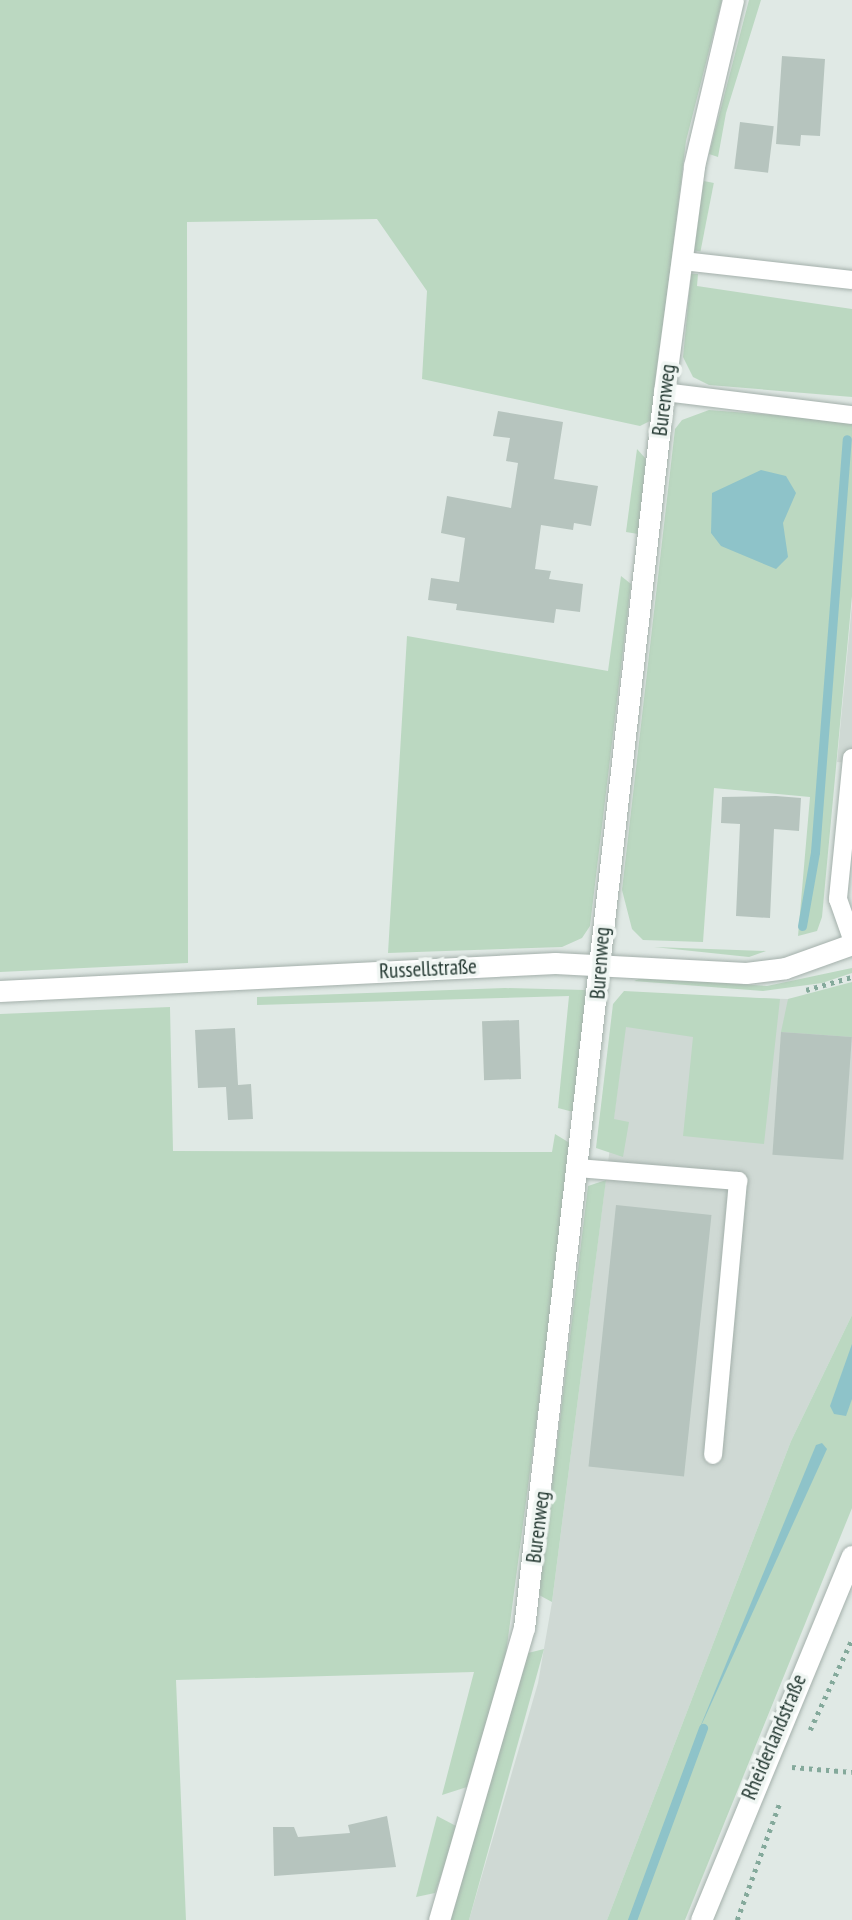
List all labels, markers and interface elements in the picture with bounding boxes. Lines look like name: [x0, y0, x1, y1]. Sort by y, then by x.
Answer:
street label: Burenweg: [647, 363, 681, 437]
street label: Burenweg: [585, 926, 615, 1000]
street label: Russellstraße: [379, 954, 477, 984]
street label: Burenweg: [521, 1490, 555, 1564]
street label: Rheiderlandstraße: [736, 1671, 812, 1803]

